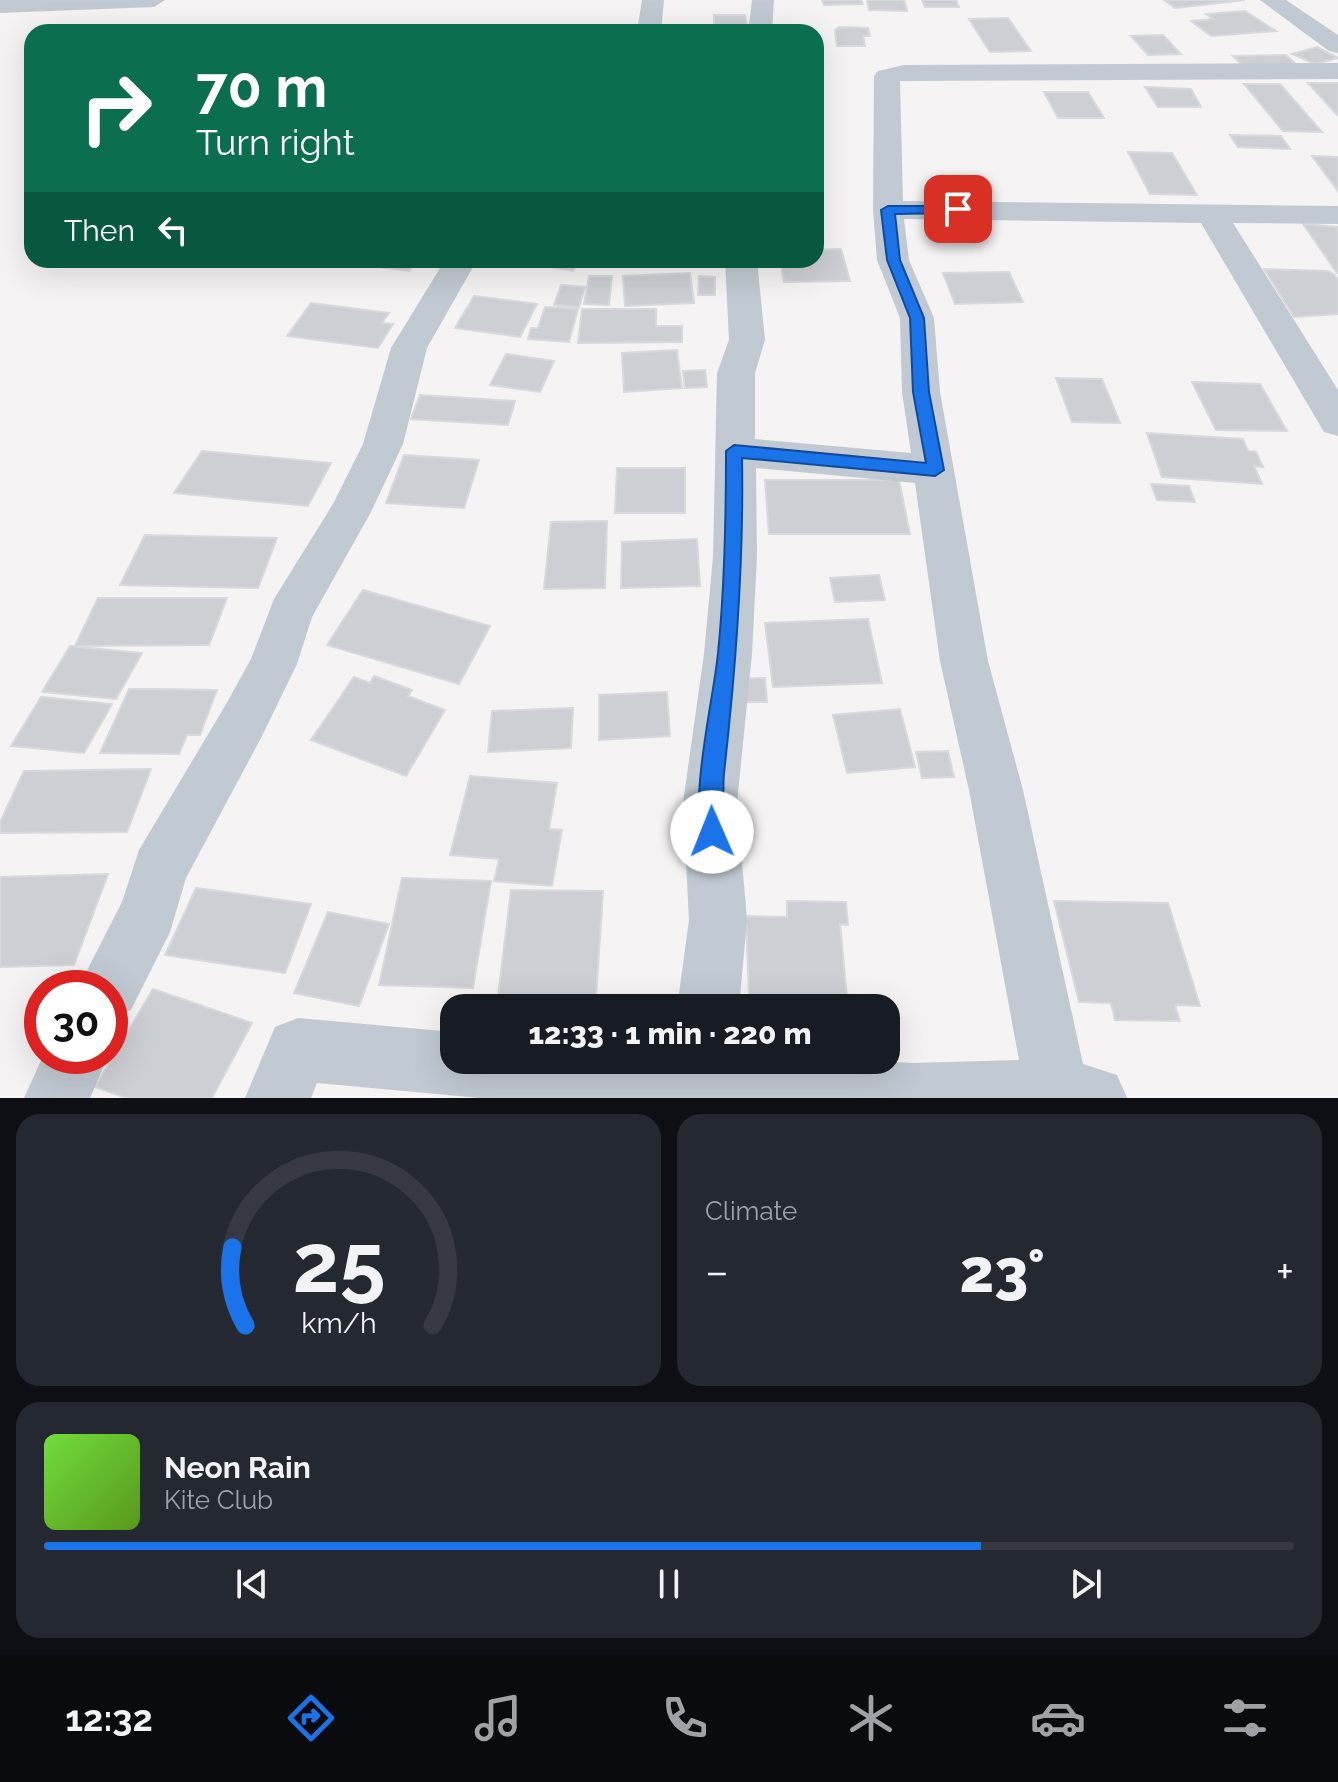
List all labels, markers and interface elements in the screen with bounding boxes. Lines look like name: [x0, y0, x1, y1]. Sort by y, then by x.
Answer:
text: 70 m: [196, 54, 327, 120]
icon: right: [64, 56, 168, 160]
text: Turn right: [196, 121, 355, 163]
pin: [924, 175, 992, 243]
icon: arrive: [936, 187, 980, 231]
icon: left: [151, 208, 195, 252]
text: Then: [64, 213, 135, 248]
position arrow: [670, 790, 754, 874]
speed limit sign: 30: [24, 970, 128, 1074]
text: 12:33 · 1 min · 220 m: [529, 1016, 811, 1051]
text: Climate: [705, 1196, 797, 1226]
text: 25: [292, 1214, 385, 1311]
text: 23°: [959, 1236, 1045, 1306]
text: −: [705, 1246, 729, 1297]
text: +: [1276, 1246, 1294, 1297]
text: km/h: [301, 1306, 376, 1340]
text: Neon Rain: [164, 1450, 311, 1485]
text: Kite Club: [164, 1485, 273, 1515]
icon: previous: [230, 1562, 274, 1606]
icon: pause: [647, 1562, 691, 1606]
icon: next: [1064, 1562, 1108, 1606]
icon: directions: [283, 1690, 339, 1746]
icon: music: [470, 1690, 526, 1746]
icon: phone: [657, 1690, 713, 1746]
icon: climate: [843, 1690, 899, 1746]
icon: car: [1030, 1690, 1086, 1746]
icon: filters: [1217, 1690, 1273, 1746]
text: 12:32: [65, 1697, 153, 1739]

